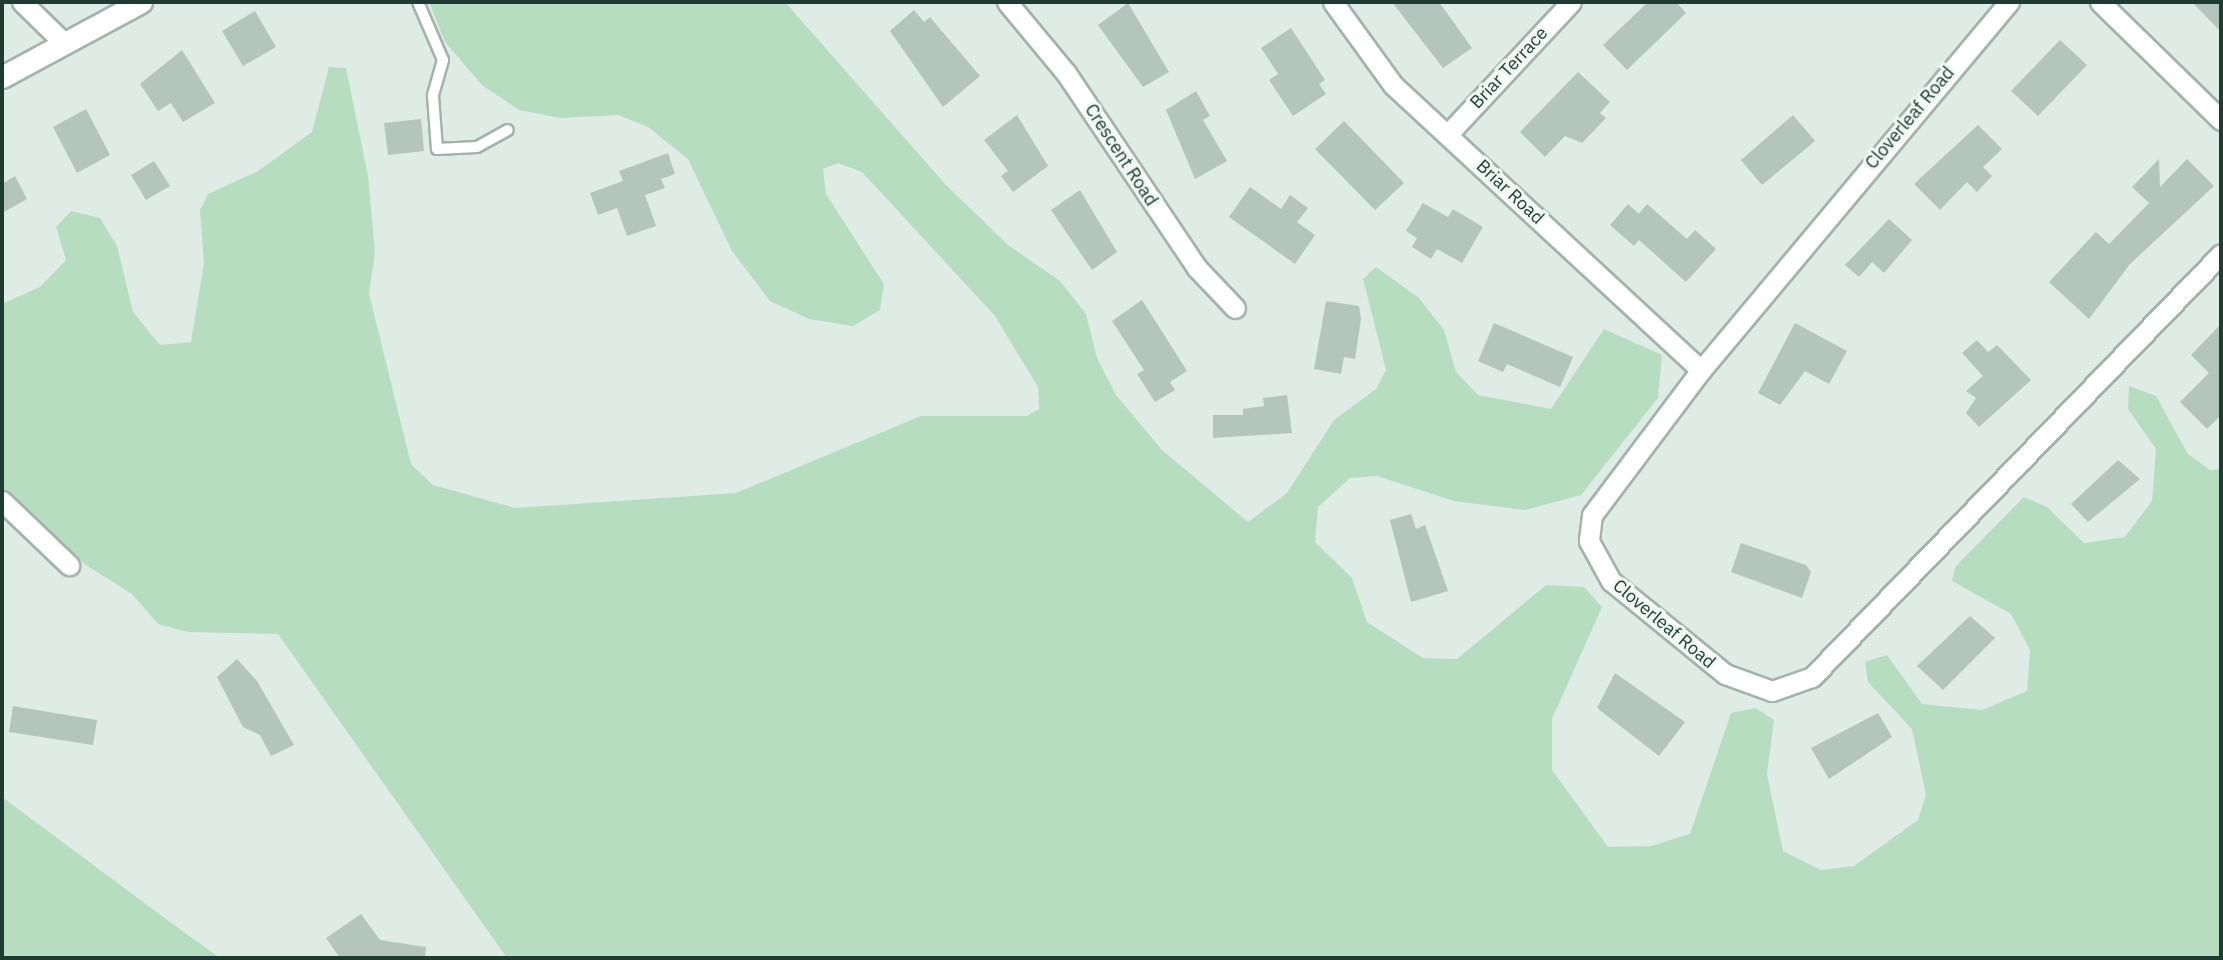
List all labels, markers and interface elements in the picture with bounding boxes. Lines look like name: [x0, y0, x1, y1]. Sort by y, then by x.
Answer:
street label: Briar Terrace: [1466, 23, 1552, 113]
street label: Cloverleaf Road: [1861, 62, 1959, 174]
street label: Crescent Road: [1080, 100, 1162, 210]
street label: Briar Road: [1472, 155, 1548, 229]
street label: Cloverleaf Road: [1608, 575, 1720, 673]

